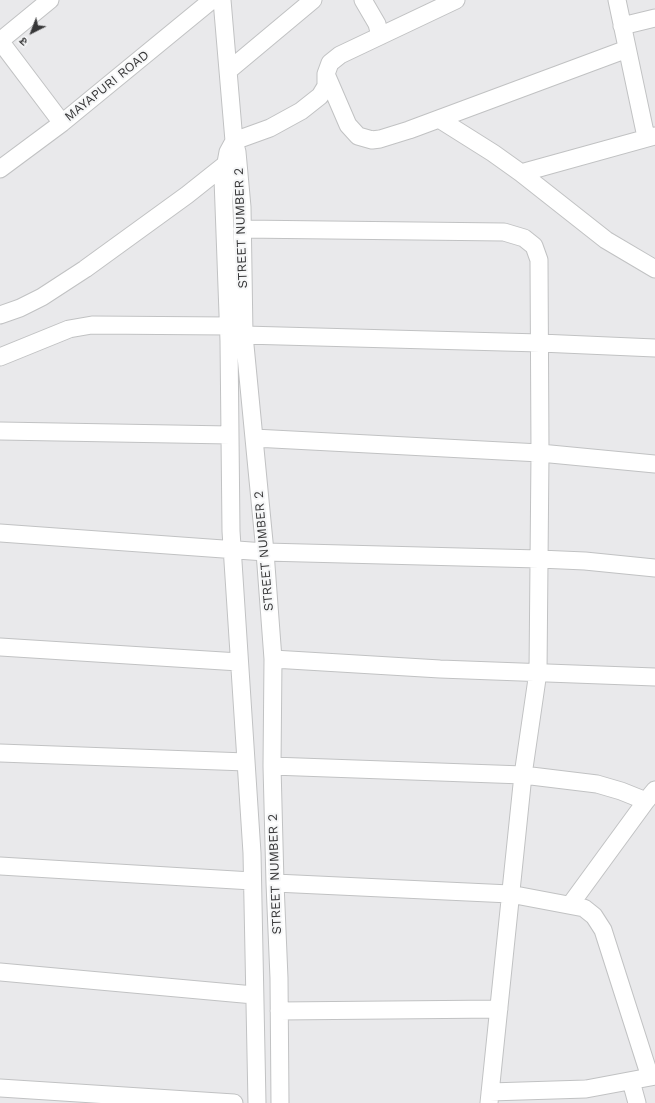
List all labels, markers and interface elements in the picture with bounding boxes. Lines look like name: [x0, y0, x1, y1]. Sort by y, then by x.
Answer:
north arrow: [12, 12, 52, 52]
text: उ: [17, 34, 30, 48]
street label: MAYAPURI ROAD: [62, 47, 152, 125]
street label: STREET NUMBER 2: [231, 167, 251, 289]
street label: STREET NUMBER 2: [251, 490, 277, 612]
street label: STREET NUMBER 2: [265, 813, 285, 935]

